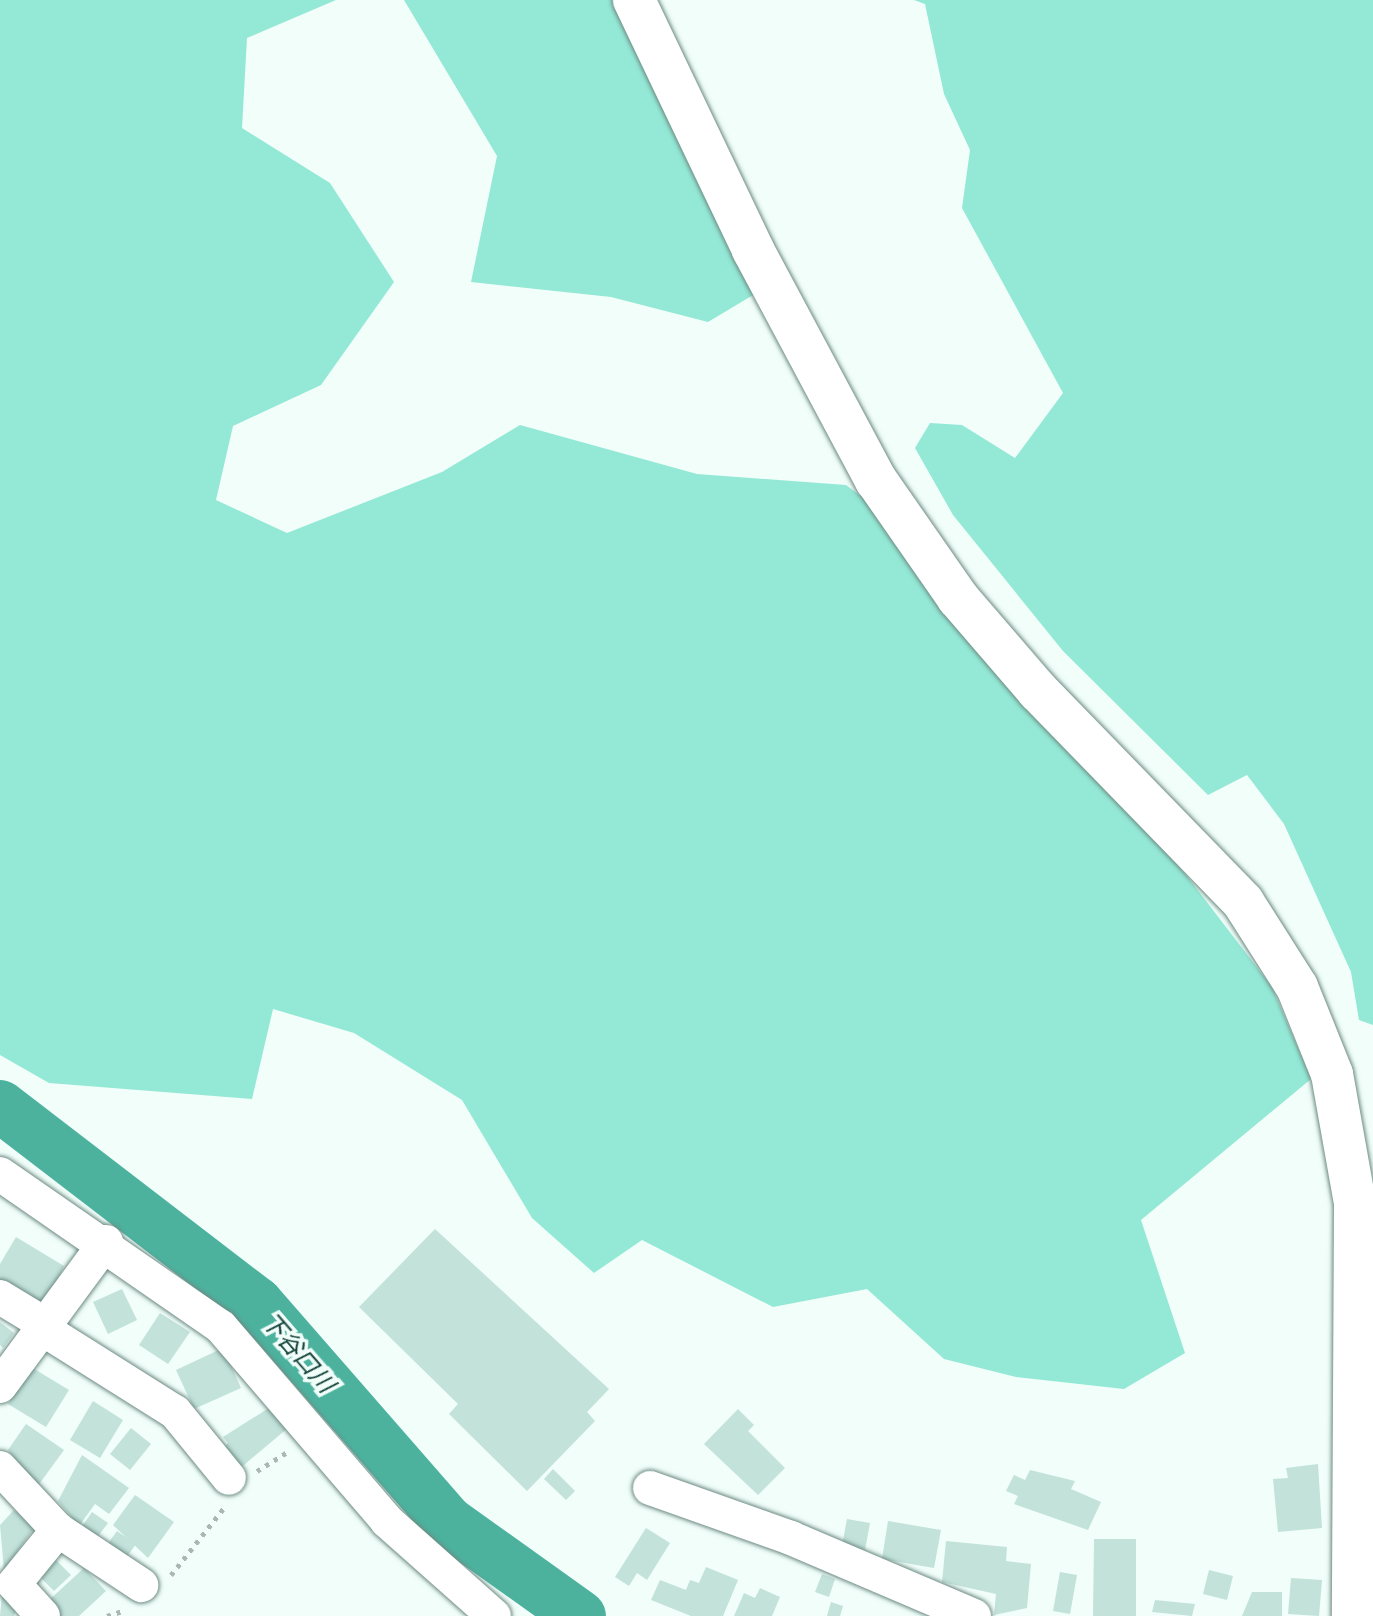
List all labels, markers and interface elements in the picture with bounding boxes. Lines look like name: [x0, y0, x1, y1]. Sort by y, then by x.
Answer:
water label: 下谷口川: [257, 1306, 341, 1398]

